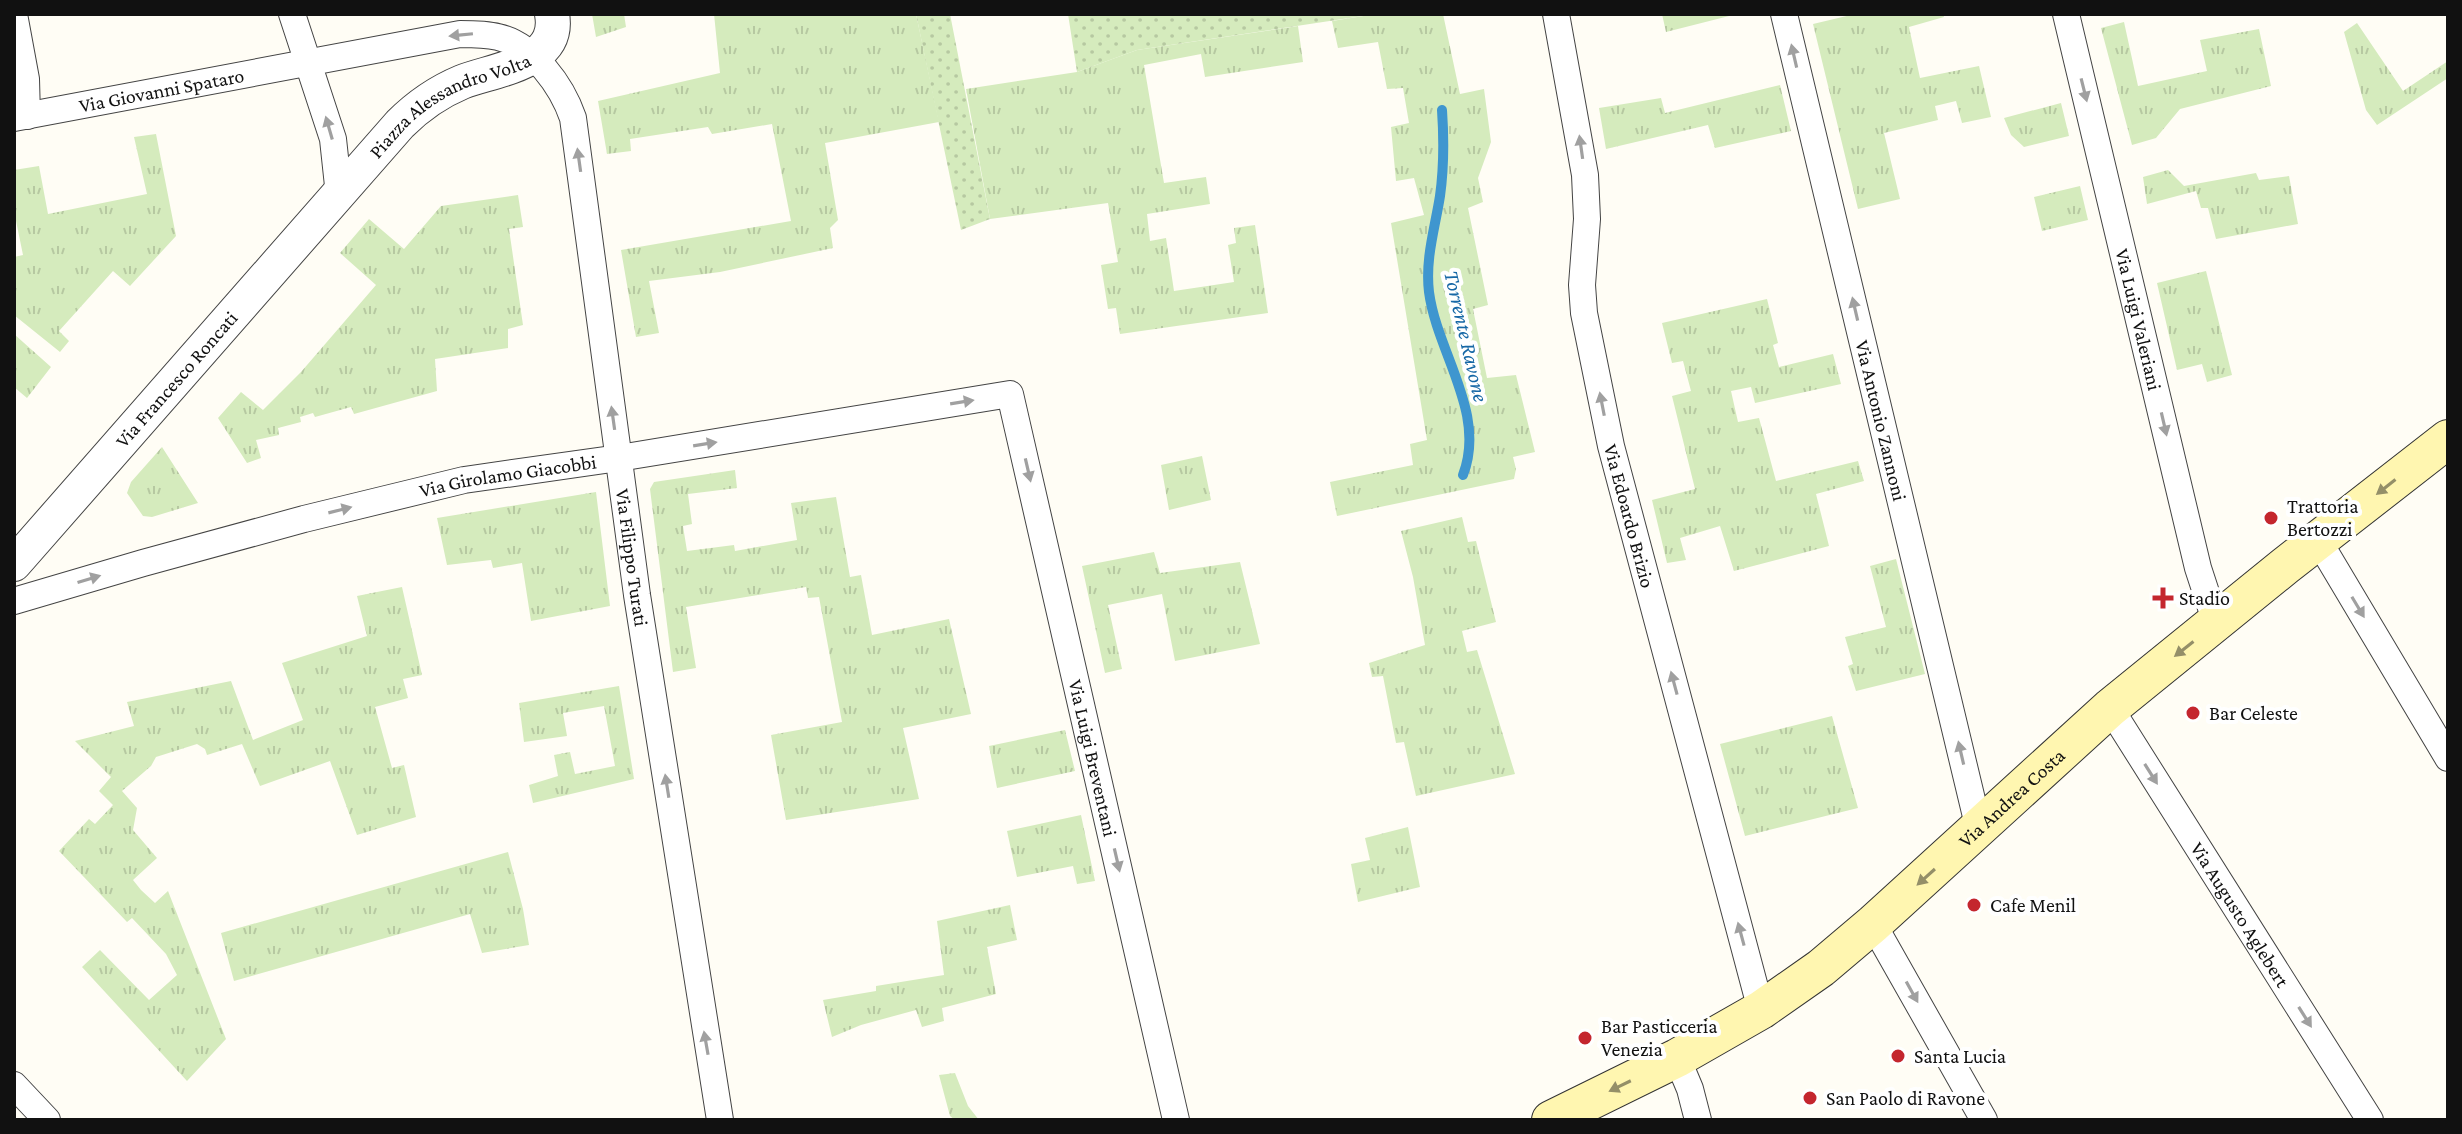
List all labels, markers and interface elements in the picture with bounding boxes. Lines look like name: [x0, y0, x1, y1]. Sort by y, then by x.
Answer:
one-way arrow: [448, 29, 473, 42]
one-way arrow: [1788, 44, 1800, 69]
street label: Piazza Alessandro Volta: [364, 49, 534, 162]
street label: Via Giovanni Spataro: [77, 64, 246, 117]
one-way arrow: [2078, 77, 2091, 102]
one-way arrow: [322, 115, 335, 139]
one-way arrow: [1574, 134, 1587, 159]
one-way arrow: [572, 148, 585, 173]
street label: Via Luigi Valeriani: [2111, 246, 2166, 393]
water label: Torrente Ravone: [1439, 268, 1494, 405]
one-way arrow: [1848, 296, 1860, 321]
street label: Via Francesco Roncati: [111, 307, 242, 452]
street label: Via Antonio Zannoni: [1851, 338, 1911, 503]
one-way arrow: [1596, 392, 1608, 417]
one-way arrow: [950, 395, 975, 408]
one-way arrow: [606, 405, 619, 430]
one-way arrow: [2158, 412, 2171, 437]
one-way arrow: [693, 437, 718, 450]
street label: Via Edoardo Brizio: [1600, 442, 1659, 590]
street label: Via Girolamo Giacobbi: [417, 450, 598, 502]
one-way arrow: [1022, 458, 1035, 483]
one-way arrow: [2376, 478, 2397, 494]
street label: Via Filippo Turati: [612, 487, 653, 628]
place label: Trattoria Bertozzi: [2287, 495, 2358, 540]
one-way arrow: [327, 504, 352, 516]
marker: Trattoria Bertozzi: [2262, 509, 2280, 527]
one-way arrow: [77, 572, 101, 585]
place label: Stadio: [2179, 587, 2230, 609]
marker: Stadio: [2154, 589, 2172, 607]
one-way arrow: [2351, 596, 2365, 618]
one-way arrow: [2174, 641, 2194, 657]
one-way arrow: [1667, 671, 1680, 695]
street label: Via Luigi Breventani: [1065, 677, 1122, 838]
place label: Bar Celeste: [2209, 702, 2298, 724]
marker: Bar Celeste: [2184, 704, 2202, 722]
one-way arrow: [1954, 740, 1966, 765]
street label: Via Andrea Costa: [1954, 744, 2069, 852]
one-way arrow: [2144, 763, 2158, 785]
one-way arrow: [661, 773, 673, 798]
street label: Via Augusto Aglebert: [2186, 838, 2294, 991]
one-way arrow: [1112, 847, 1124, 872]
one-way arrow: [1916, 867, 1935, 885]
place label: Cafe Menil: [1990, 894, 2076, 916]
marker: Cafe Menil: [1965, 896, 1983, 914]
one-way arrow: [1734, 922, 1746, 947]
one-way arrow: [1906, 980, 1919, 1003]
one-way arrow: [2298, 1006, 2312, 1028]
place label: Bar Pasticceria Venezia: [1601, 1015, 1718, 1060]
marker: Bar Pasticceria Venezia: [1576, 1029, 1594, 1047]
one-way arrow: [700, 1030, 712, 1055]
place label: Santa Lucia: [1914, 1045, 2006, 1067]
marker: Santa Lucia: [1889, 1047, 1907, 1065]
one-way arrow: [1609, 1079, 1632, 1092]
place label: San Paolo di Ravone: [1826, 1087, 1985, 1109]
marker: San Paolo di Ravone: [1801, 1089, 1819, 1107]

